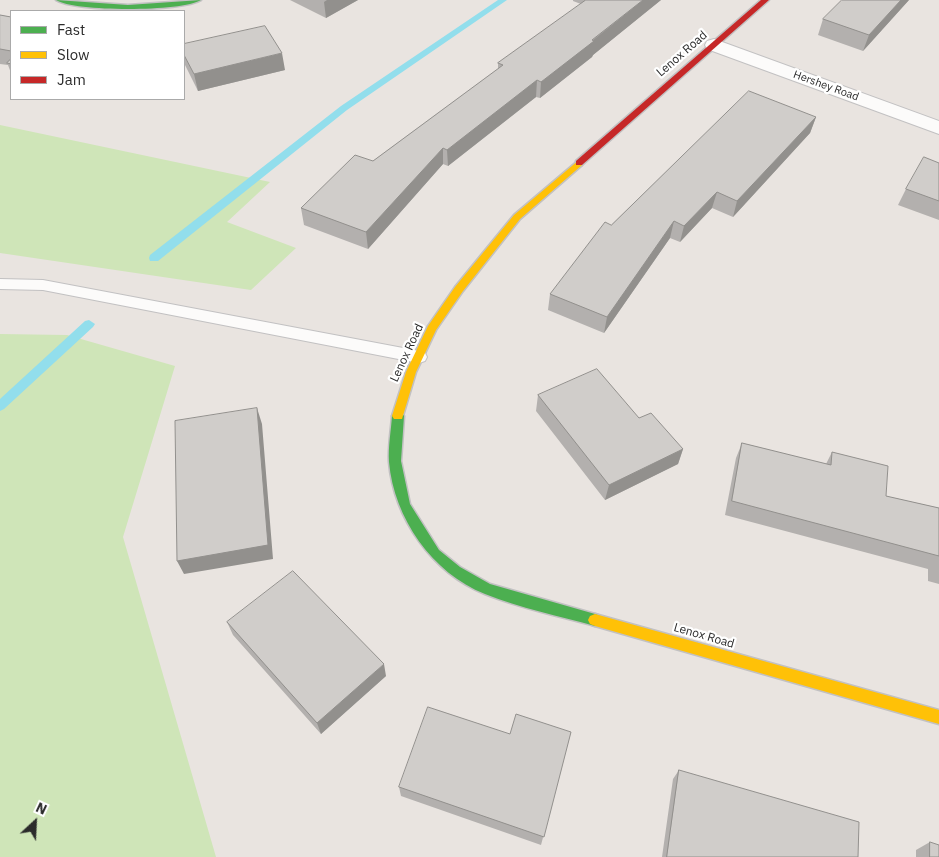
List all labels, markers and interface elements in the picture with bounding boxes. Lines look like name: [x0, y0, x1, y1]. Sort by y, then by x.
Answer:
legend: [10, 10, 185, 100]
text: Fast: [57, 20, 85, 39]
street label: Lenox Road: [654, 28, 710, 80]
text: Slow: [57, 45, 90, 64]
street label: Hershey Road: [791, 68, 861, 104]
text: Jam: [57, 70, 86, 89]
street label: Lenox Road: [387, 322, 427, 384]
street label: Lenox Road: [672, 620, 736, 652]
north arrow: [10, 797, 60, 847]
text: N: [33, 798, 50, 819]

